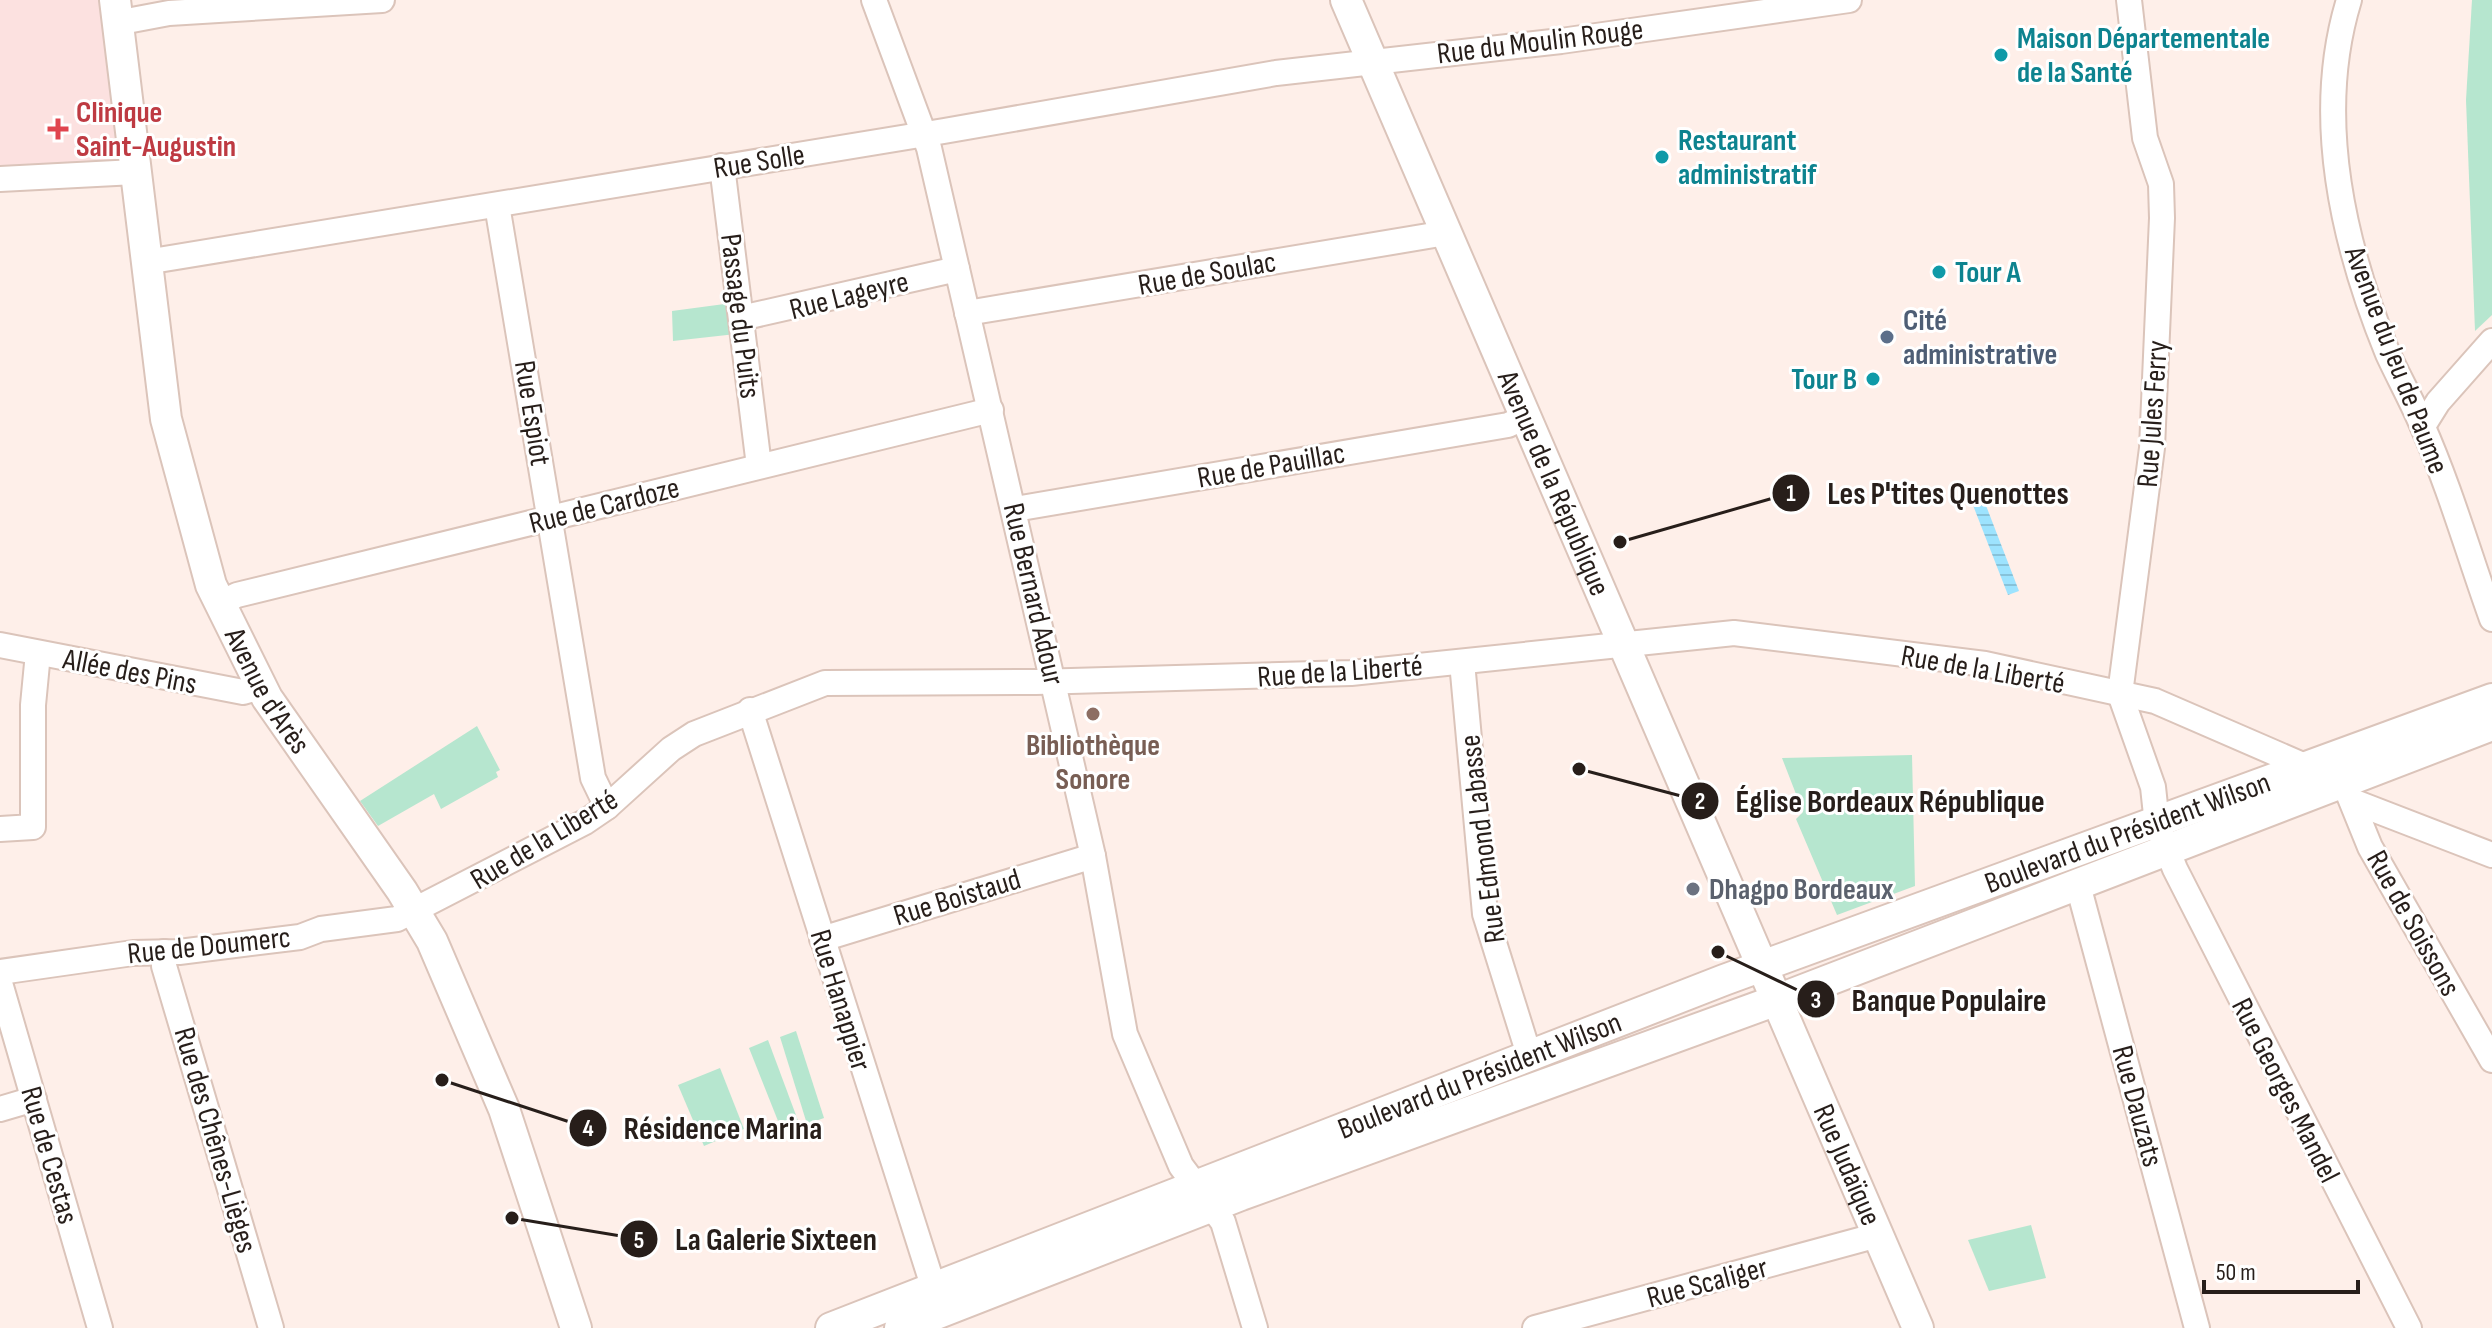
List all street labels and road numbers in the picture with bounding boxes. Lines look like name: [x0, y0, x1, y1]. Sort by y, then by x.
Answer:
street label: Rue du Moulin Rouge: [1435, 11, 1645, 73]
street label: Rue Solle: [711, 137, 807, 187]
street label: Passage du Puits: [712, 232, 768, 400]
street label: Avenue du Jeu de Paume: [2336, 241, 2456, 479]
street label: Rue de Soulac: [1135, 244, 1279, 304]
street label: Rue Lageyre: [786, 264, 912, 328]
street label: Rue Jules Ferry: [2130, 339, 2176, 489]
street label: Rue Espiot: [506, 358, 558, 468]
street label: Avenue de la République: [1488, 365, 1617, 601]
street label: Rue de Pauillac: [1195, 435, 1348, 497]
street label: Rue de Cardoze: [525, 470, 683, 542]
street label: Rue Bernard Adour: [995, 500, 1072, 689]
street label: Avenue d'Arès: [216, 621, 317, 761]
street label: Rue de la Liberté: [1898, 638, 2067, 702]
street label: Allée des Pins: [59, 641, 200, 703]
street label: Rue de la Liberté: [1256, 648, 1424, 696]
street label: Rue Edmond Labasse: [1452, 733, 1514, 945]
street label: Boulevard du Président Wilson: [1980, 765, 2276, 902]
street label: Rue de la Liberté: [464, 782, 625, 898]
street label: Rue de Soissons: [2358, 844, 2468, 1002]
street label: Rue Boistaud: [889, 862, 1025, 934]
street label: Rue de Doumerc: [126, 920, 292, 972]
street label: Rue Hanappier: [802, 925, 879, 1075]
street label: Rue Georges Mandel: [2223, 992, 2347, 1189]
street label: Boulevard du Président Wilson: [1333, 1005, 1627, 1148]
street label: Rue des Chênes-Lièges: [166, 1023, 264, 1257]
street label: Rue Dauzats: [2104, 1042, 2170, 1171]
street label: Rue de Cestas: [12, 1083, 86, 1228]
street label: Rue Judaïque: [1805, 1099, 1889, 1231]
street label: Rue Scaliger: [1643, 1249, 1772, 1316]

